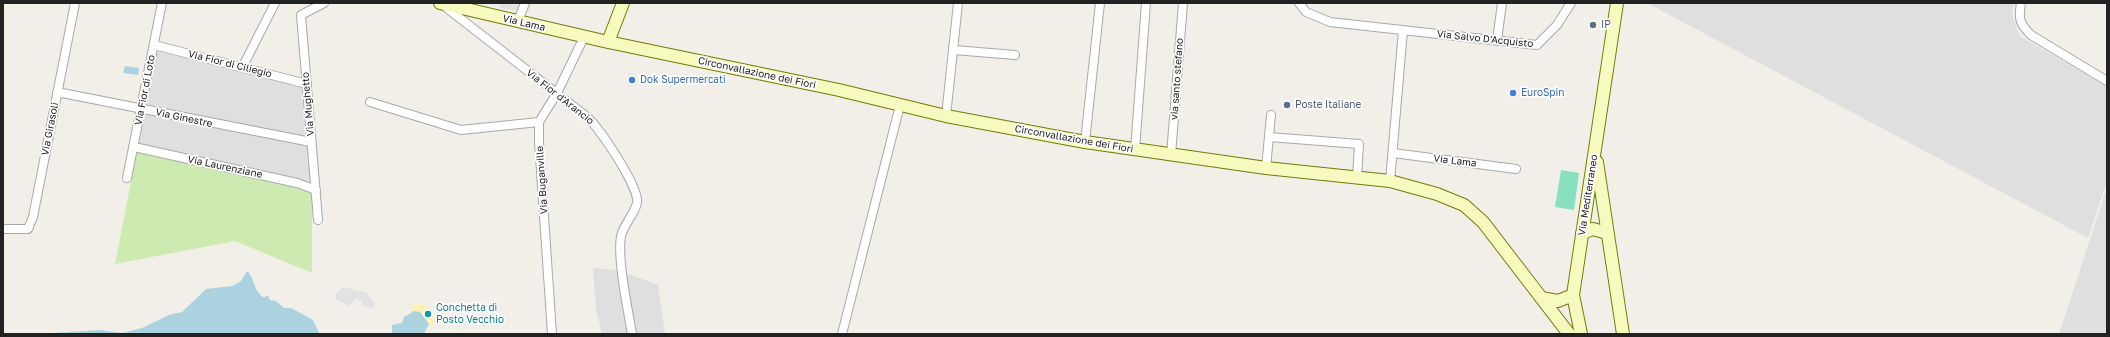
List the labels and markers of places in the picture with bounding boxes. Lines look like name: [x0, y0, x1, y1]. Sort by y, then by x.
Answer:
place label: IP: [1601, 19, 1611, 31]
marker: IP: [1588, 20, 1598, 30]
place label: Dok Supermercati: [640, 74, 726, 86]
marker: Dok Supermercati: [627, 75, 637, 85]
place label: EuroSpin: [1521, 87, 1564, 99]
marker: EuroSpin: [1508, 88, 1518, 98]
place label: Poste Italiane: [1295, 99, 1361, 111]
marker: Poste Italiane: [1282, 100, 1292, 110]
place label: Conchetta di Posto Vecchio: [436, 302, 504, 326]
marker: Conchetta di Posto Vecchio: [423, 309, 433, 319]

